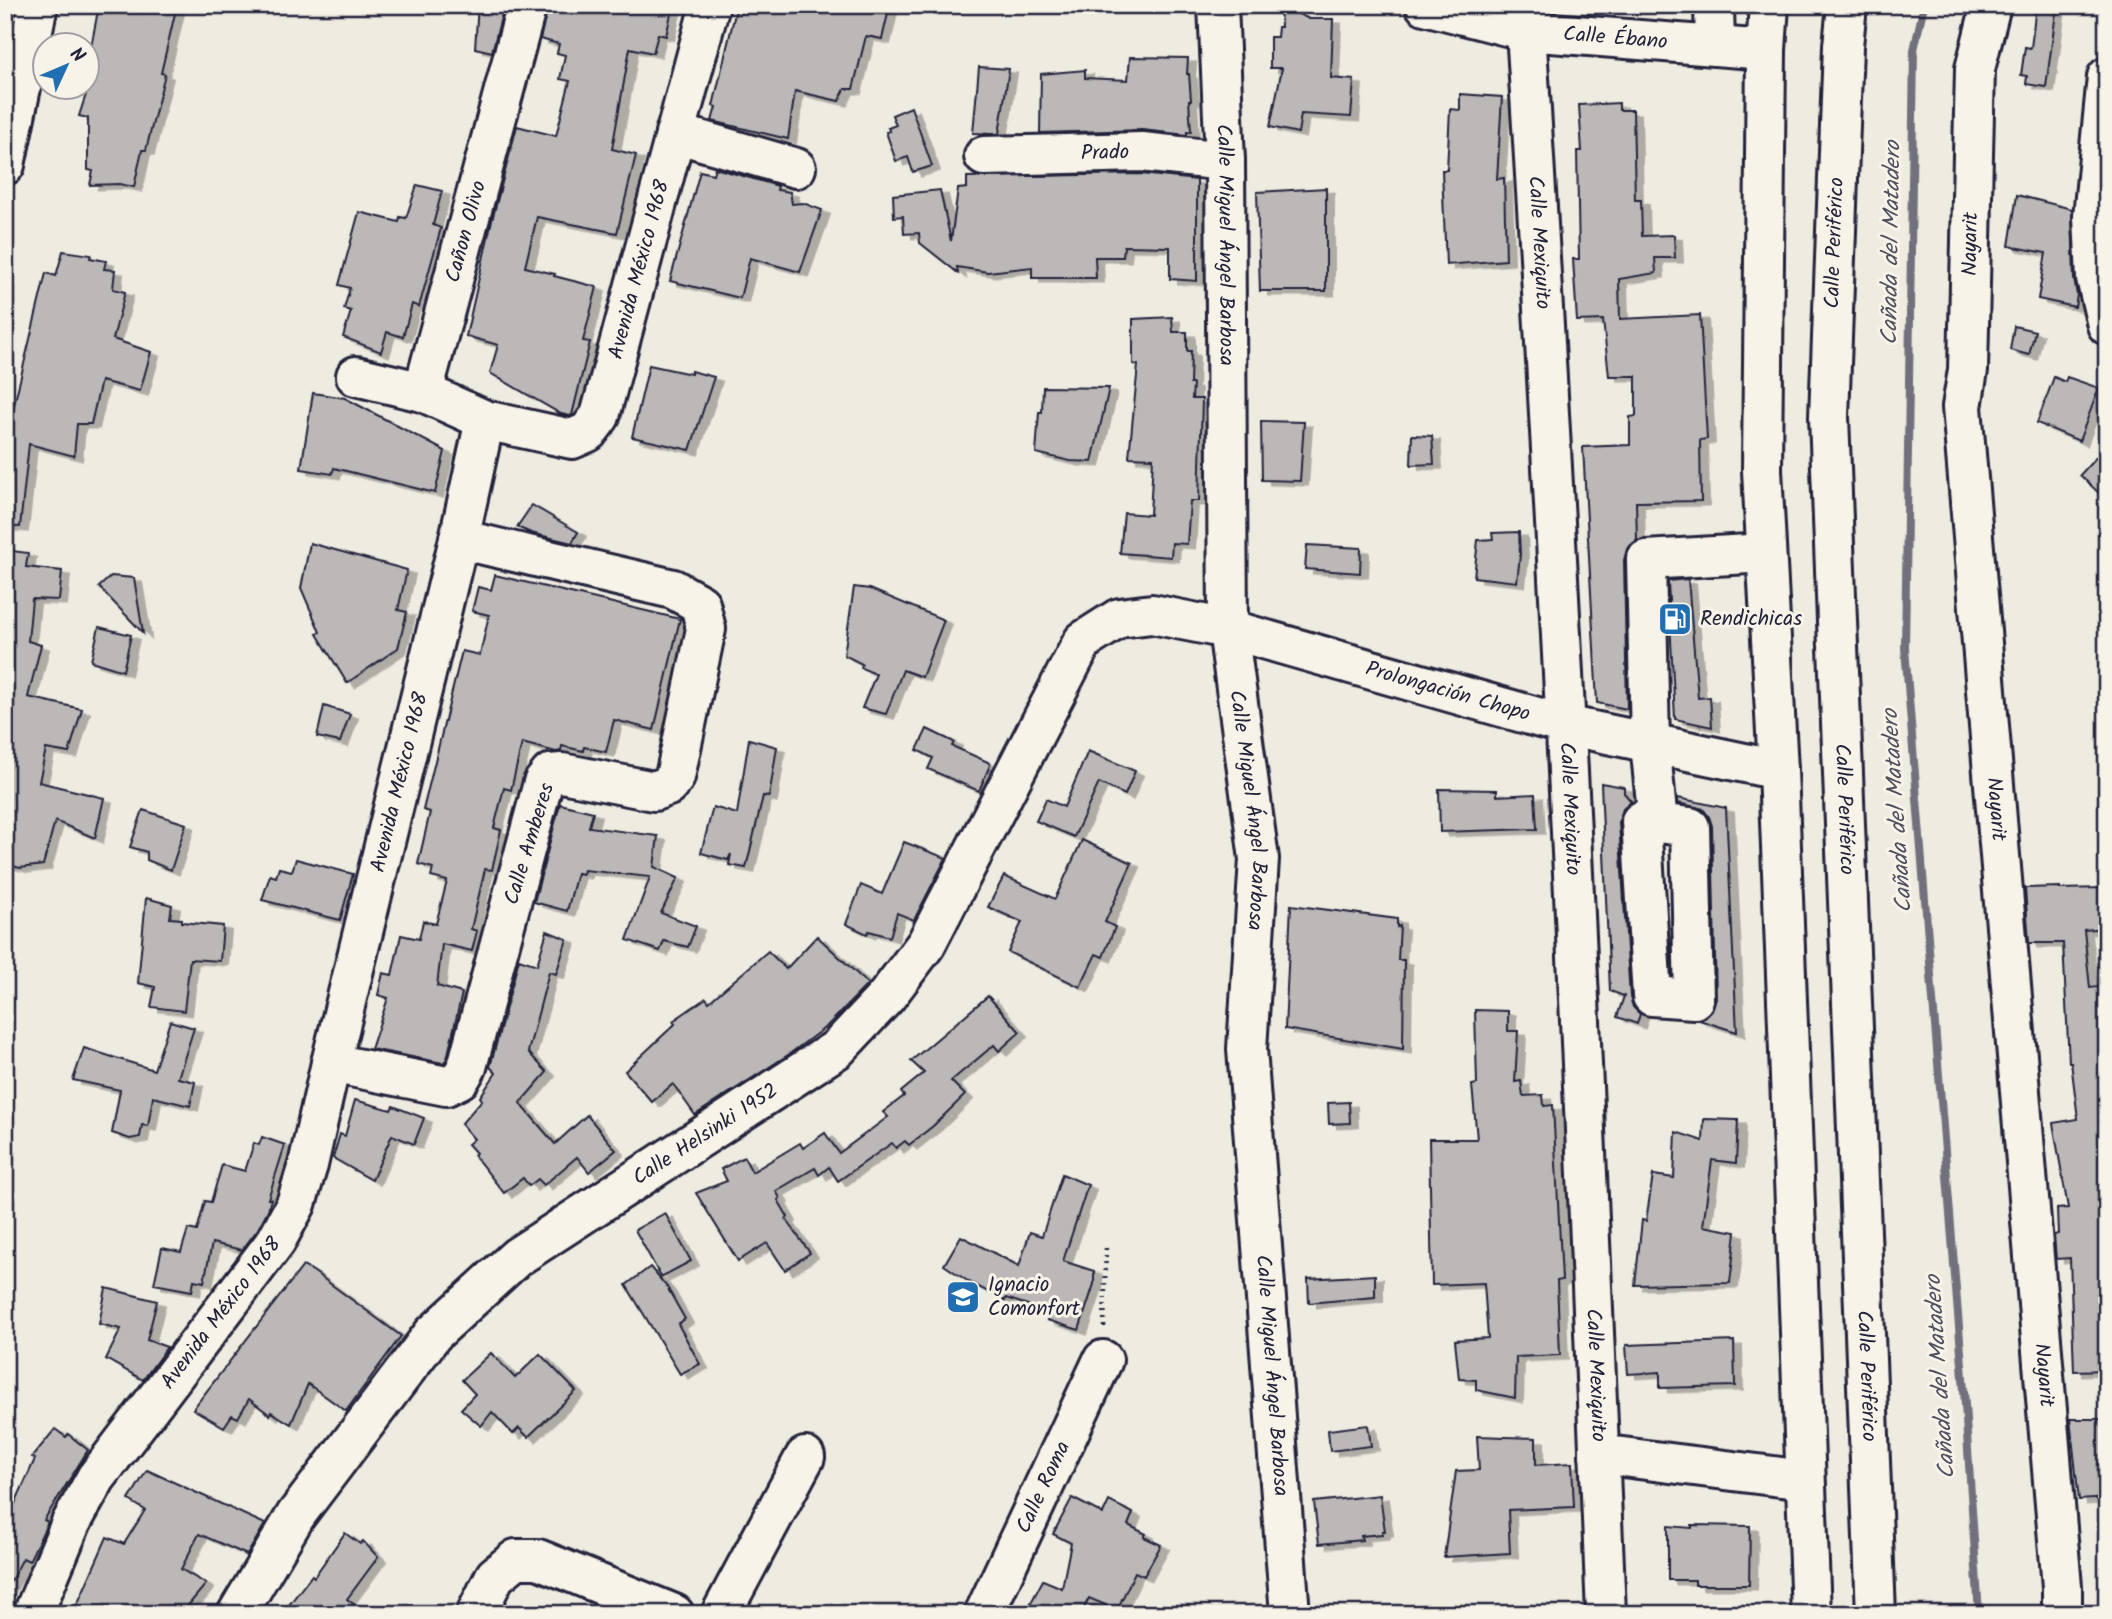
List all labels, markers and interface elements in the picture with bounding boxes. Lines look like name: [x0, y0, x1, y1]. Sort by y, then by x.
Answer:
street label: Calle Ébano: [1562, 18, 1669, 59]
north arrow: [32, 32, 102, 102]
text: N: [62, 41, 92, 70]
street label: Calle Miguel Ángel Barbosa: [1207, 123, 1243, 366]
street label: Prado: [1080, 136, 1129, 170]
water label: Cañada del Matadero: [1872, 139, 1912, 345]
street label: Calle Mexiquito: [1519, 175, 1560, 310]
street label: Avenida México 1968: [599, 176, 679, 363]
street label: Cañon Olivo: [437, 177, 496, 286]
street label: Calle Periférico: [1816, 177, 1854, 309]
street label: Nayarit: [1954, 211, 1988, 276]
fuel station icon: Rendichicas: [1656, 600, 1694, 638]
place label: Rendichicas: [1700, 603, 1802, 636]
street label: Prolongación Chopo: [1362, 652, 1534, 731]
street label: Calle Miguel Ángel Barbosa: [1220, 688, 1276, 932]
street label: Avenida México 1968: [362, 689, 438, 876]
water label: Cañada del Matadero: [1873, 706, 1923, 914]
street label: Calle Mexiquito: [1550, 741, 1590, 876]
street label: Calle Periférico: [1825, 743, 1863, 876]
street label: Nayarit: [1977, 776, 2015, 843]
street label: Calle Amberes: [496, 779, 564, 909]
street label: Calle Helsinki 1952: [626, 1075, 785, 1194]
street label: Avenida México 1968: [152, 1230, 290, 1397]
street label: Calle Miguel Ángel Barbosa: [1246, 1254, 1297, 1497]
place label: Ignacio Comonfort: [988, 1269, 1081, 1326]
water label: Cañada del Matadero: [1916, 1272, 1966, 1480]
school or university icon: Ignacio Comonfort: [944, 1278, 982, 1316]
street label: Calle Mexiquito: [1577, 1308, 1615, 1442]
street label: Calle Periférico: [1848, 1310, 1886, 1442]
street label: Nayarit: [2025, 1342, 2063, 1409]
street label: Calle Roma: [1007, 1435, 1079, 1539]

